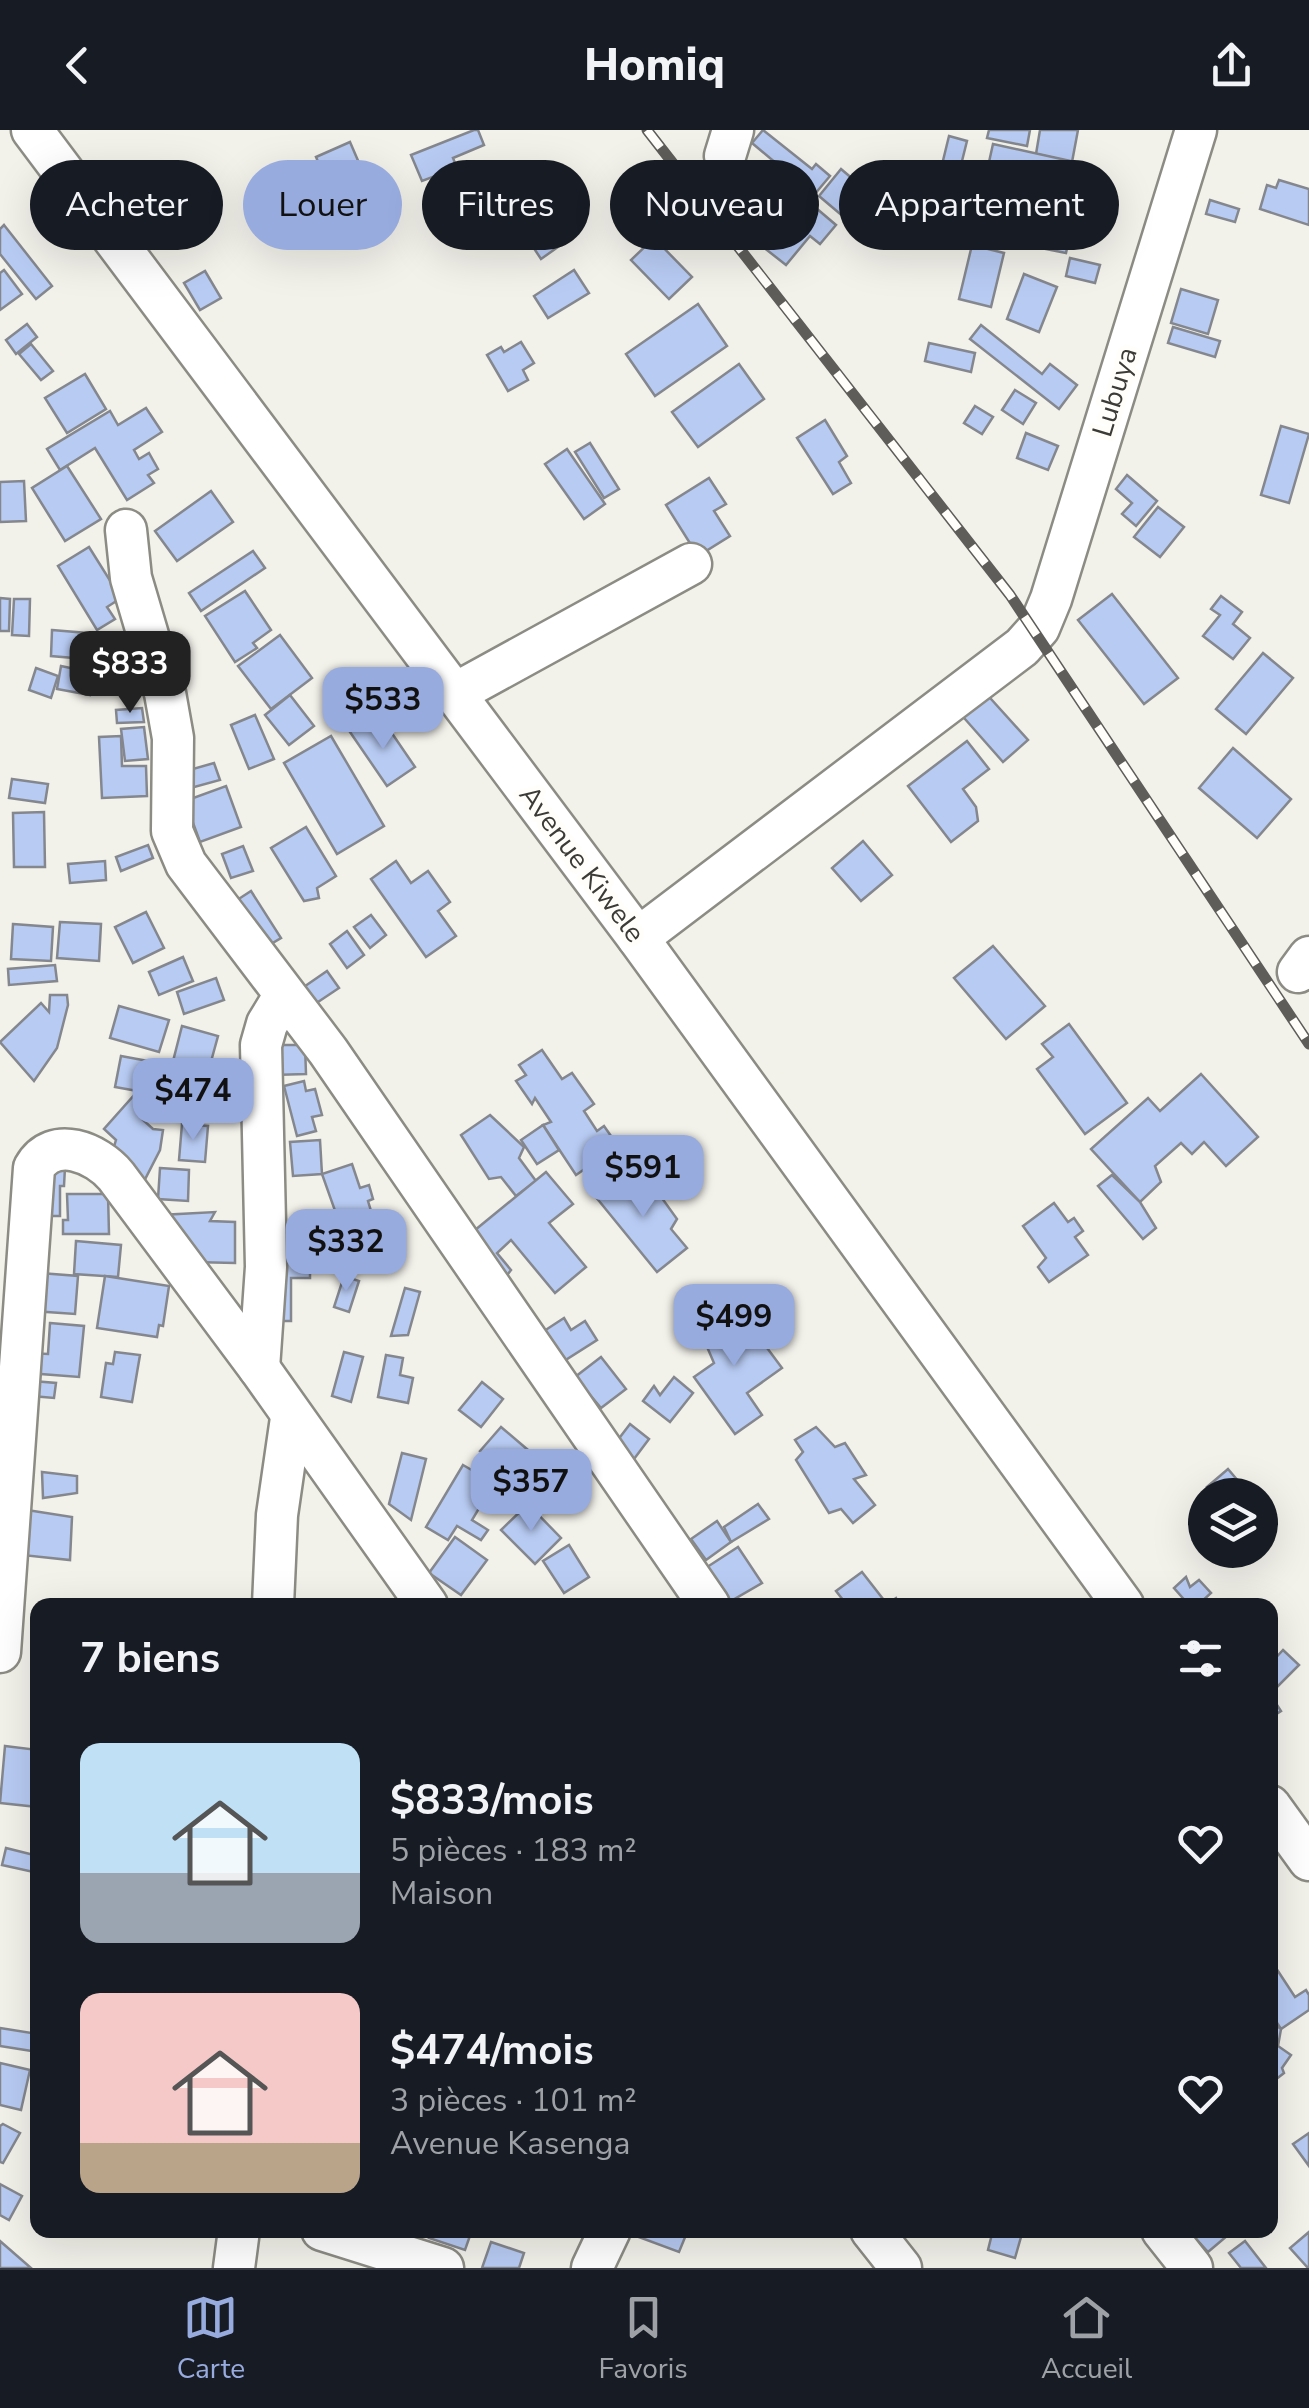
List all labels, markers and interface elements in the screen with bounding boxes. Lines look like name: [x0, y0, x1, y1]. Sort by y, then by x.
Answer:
text: Homiq: [584, 35, 725, 96]
icon: back: [50, 38, 105, 93]
icon: share: [1204, 38, 1259, 93]
chip: Acheter: [30, 160, 223, 250]
chip: Louer: [243, 160, 402, 250]
chip: Filtres: [422, 160, 590, 250]
chip: Nouveau: [610, 160, 819, 250]
chip: Appartement: [839, 160, 1119, 250]
street label: Lubuya: [1083, 343, 1147, 441]
pin: $833: [71, 631, 189, 716]
text: $833: [92, 642, 168, 685]
pin: $533: [324, 667, 442, 752]
text: $533: [345, 678, 421, 721]
street label: Avenue Kiwele: [510, 778, 654, 950]
pin: $474: [134, 1058, 252, 1143]
text: $474: [155, 1069, 231, 1112]
pin: $591: [584, 1135, 702, 1220]
text: $591: [605, 1146, 681, 1189]
pin: $332: [287, 1209, 405, 1294]
text: $332: [308, 1220, 384, 1263]
pin: $499: [675, 1284, 793, 1369]
text: $499: [696, 1295, 772, 1338]
pin: $357: [472, 1449, 590, 1534]
text: $357: [493, 1460, 569, 1503]
map controls: [1188, 1478, 1278, 1568]
button: layers: [1188, 1478, 1278, 1568]
text: 7 biens: [80, 1630, 220, 1687]
icon: filters: [1173, 1631, 1228, 1686]
text: $833/mois: [390, 1772, 594, 1829]
icon: home: [160, 1783, 280, 1903]
icon: heart: [1173, 1816, 1228, 1871]
text: 5 pièces · 183 m²: [390, 1829, 637, 1872]
text: Maison: [390, 1872, 493, 1915]
text: $474/mois: [390, 2022, 594, 2079]
icon: home: [160, 2033, 280, 2153]
icon: heart: [1173, 2066, 1228, 2121]
text: 3 pièces · 101 m²: [390, 2079, 637, 2122]
text: Avenue Kasenga: [390, 2122, 630, 2165]
tab: Carte: [177, 2290, 245, 2388]
tab: Favoris: [598, 2290, 688, 2388]
tab: Accueil: [1041, 2290, 1132, 2388]

